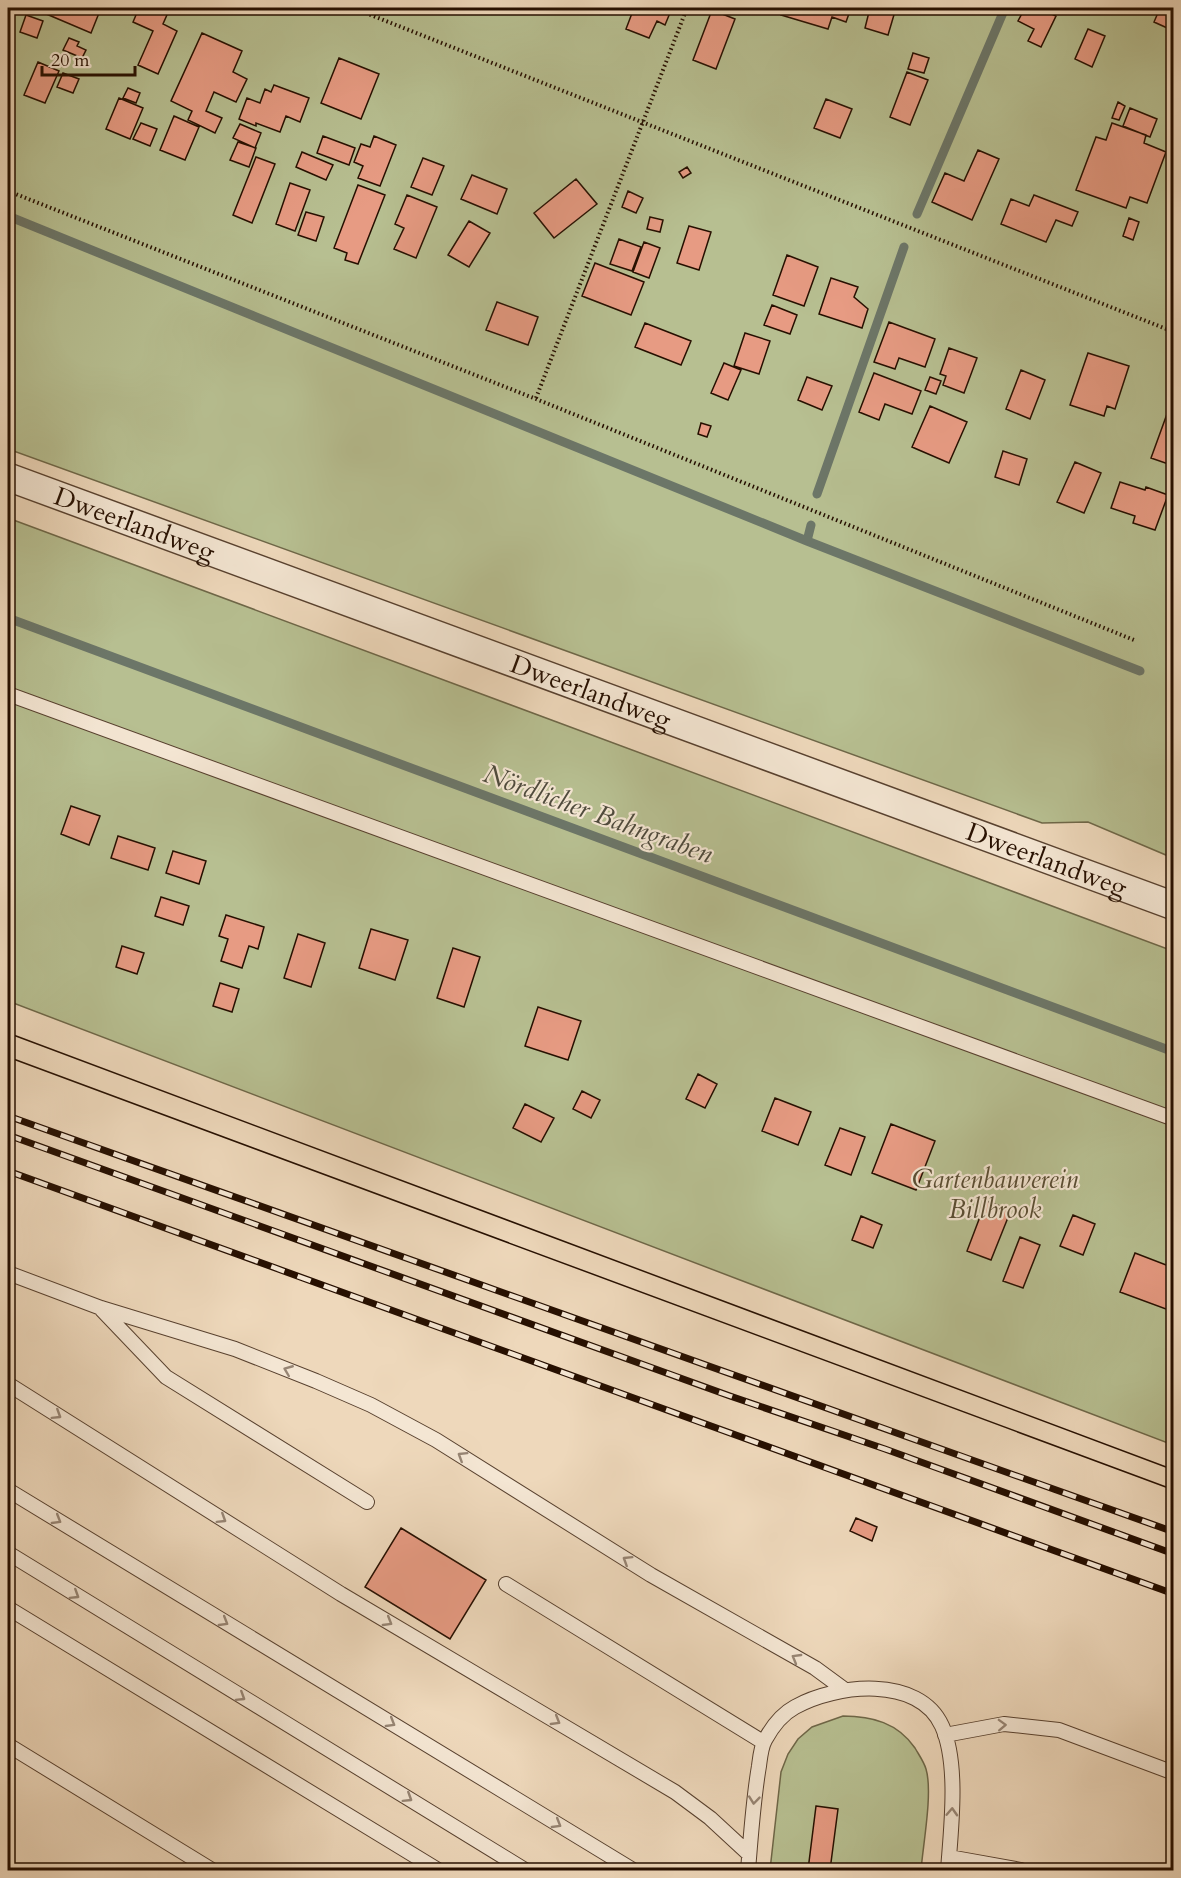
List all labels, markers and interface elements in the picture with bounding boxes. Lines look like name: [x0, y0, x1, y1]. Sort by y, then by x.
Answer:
scale bar: [42, 39, 135, 77]
text: 20 m: [51, 48, 90, 73]
street label: Dweerlandweg: [49, 478, 220, 569]
street label: Dweerlandweg: [506, 646, 676, 737]
water label: Nördlicher Bahngraben: [478, 755, 718, 873]
street label: Dweerlandweg: [962, 814, 1133, 905]
park label: Gartenbauverein Billbrook: [912, 1162, 1078, 1227]
one-way arrow: [283, 1365, 294, 1377]
one-way arrow: [51, 1408, 61, 1420]
one-way arrow: [458, 1452, 468, 1464]
one-way arrow: [216, 1512, 226, 1524]
one-way arrow: [51, 1513, 62, 1524]
one-way arrow: [623, 1556, 633, 1568]
one-way arrow: [69, 1587, 79, 1599]
one-way arrow: [218, 1614, 228, 1626]
one-way arrow: [382, 1614, 392, 1626]
one-way arrow: [792, 1653, 802, 1665]
one-way arrow: [235, 1689, 246, 1700]
one-way arrow: [550, 1714, 560, 1726]
one-way arrow: [385, 1716, 395, 1728]
one-way arrow: [998, 1719, 1007, 1732]
one-way arrow: [402, 1791, 412, 1803]
one-way arrow: [748, 1795, 761, 1804]
one-way arrow: [945, 1808, 958, 1817]
one-way arrow: [551, 1817, 561, 1829]

